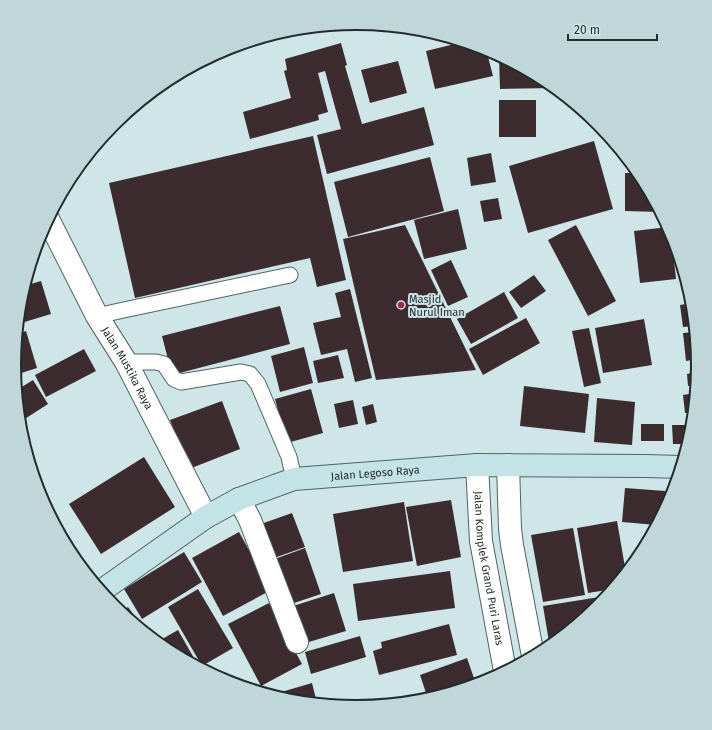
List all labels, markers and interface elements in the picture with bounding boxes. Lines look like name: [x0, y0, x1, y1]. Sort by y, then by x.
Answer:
scale bar: [568, 16, 657, 42]
text: 20 m: [574, 23, 600, 37]
place label: Masjid Nurul Iman: [409, 293, 465, 319]
marker: Masjid Nurul Iman: [396, 300, 406, 310]
street label: Jalan Mustika Raya: [98, 325, 155, 412]
street label: Jalan Legoso Raya: [330, 463, 420, 483]
street label: Jalan Komplek Grand Puri Laras: [471, 491, 506, 646]

